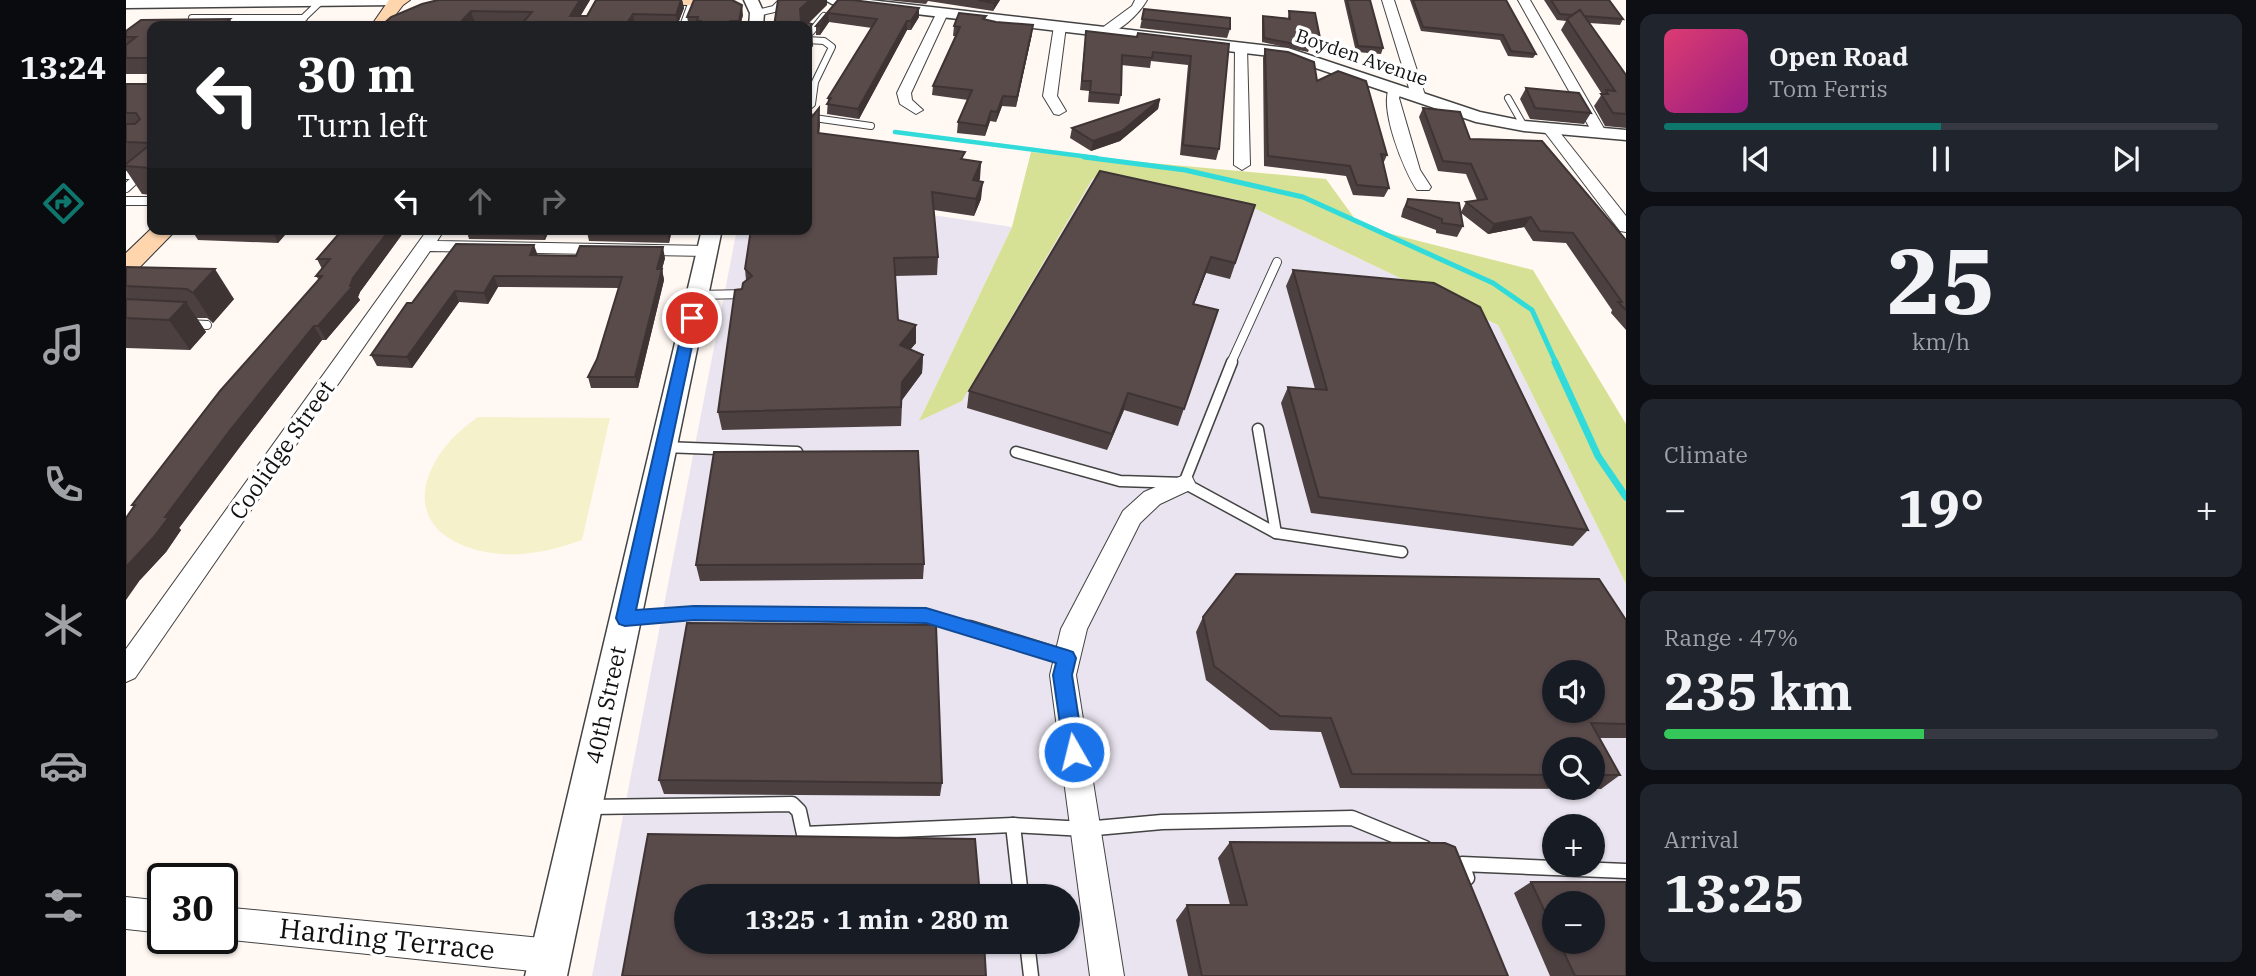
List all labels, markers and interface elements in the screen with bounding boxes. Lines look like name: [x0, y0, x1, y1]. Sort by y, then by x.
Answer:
street label: Boyden Avenue: [1293, 23, 1431, 91]
text: Open Road: [1769, 39, 1908, 73]
text: 30 m: [297, 42, 415, 105]
text: 13:24: [20, 46, 106, 88]
icon: left: [182, 49, 273, 140]
text: Tom Ferris: [1769, 73, 1888, 103]
text: Turn left: [297, 104, 428, 146]
icon: previous: [1737, 140, 1775, 178]
icon: pause: [1922, 140, 1960, 178]
icon: next: [2107, 140, 2145, 178]
icon: directions: [39, 179, 88, 228]
icon: left: [388, 182, 426, 220]
icon: ahead: [461, 182, 499, 220]
icon: right: [534, 182, 572, 220]
text: 25: [1886, 221, 1996, 339]
pin: [662, 288, 722, 348]
icon: arrive: [673, 299, 711, 337]
icon: music: [39, 320, 88, 369]
text: km/h: [1912, 326, 1970, 356]
street label: Coolidge Street: [222, 374, 340, 525]
text: Climate: [1664, 439, 1748, 469]
icon: phone: [39, 460, 88, 509]
text: 19°: [1898, 474, 1984, 541]
text: −: [1664, 484, 1687, 533]
text: +: [2195, 484, 2218, 533]
icon: climate: [39, 600, 88, 649]
text: Range · 47%: [1664, 622, 1798, 652]
street label: 40th Street: [578, 643, 632, 767]
text: 235 km: [1664, 657, 1853, 724]
map controls: [1542, 660, 1605, 954]
button: sound: [1542, 660, 1605, 723]
position arrow: [1037, 715, 1111, 789]
button: search: [1542, 737, 1605, 800]
icon: car: [39, 741, 88, 790]
button: +: [1542, 814, 1605, 877]
text: Arrival: [1664, 824, 1739, 854]
text: 13:25: [1664, 859, 1805, 926]
speed limit sign: 30: [147, 863, 238, 954]
icon: filters: [39, 881, 88, 930]
button: −: [1542, 891, 1605, 954]
text: 13:25 · 1 min · 280 m: [745, 902, 1009, 936]
street label: Harding Terrace: [277, 909, 497, 968]

